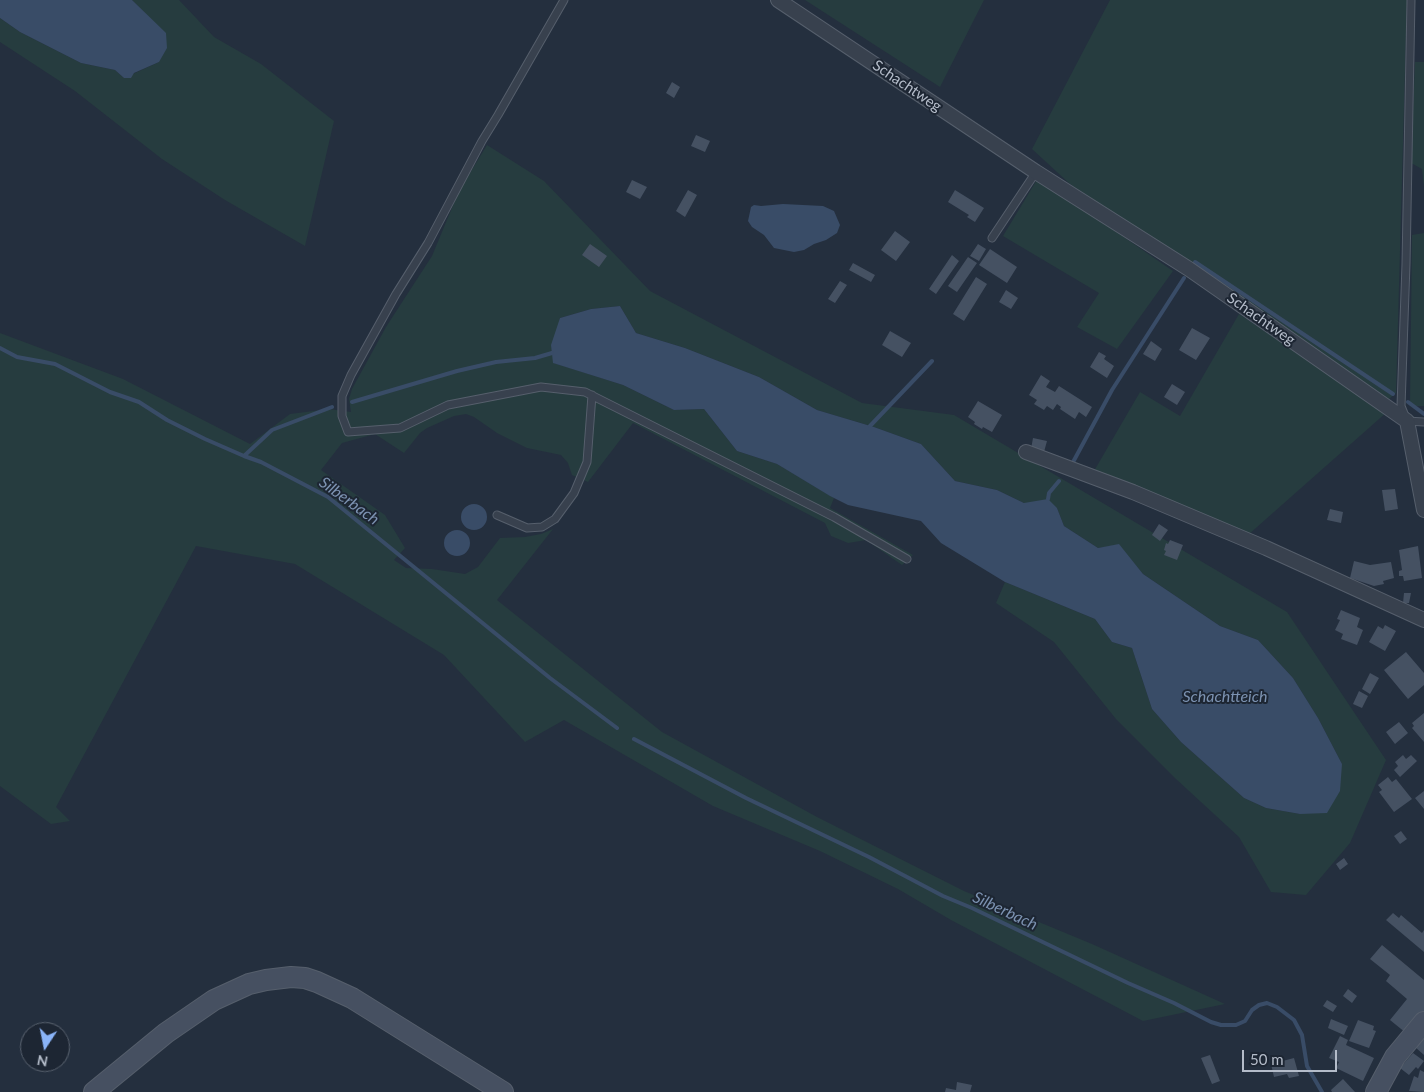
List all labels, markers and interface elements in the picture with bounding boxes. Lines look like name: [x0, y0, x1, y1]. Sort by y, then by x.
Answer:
street label: Schachtweg: [869, 56, 945, 116]
street label: Schachtweg: [1223, 289, 1299, 349]
water label: Silberbach: [315, 473, 383, 529]
water label: Schachtteich: [1182, 687, 1268, 707]
water label: Silberbach: [970, 888, 1040, 934]
north arrow: [20, 1022, 70, 1072]
scale bar: [1244, 1040, 1339, 1072]
text: 50 m: [1250, 1050, 1284, 1068]
text: N: [35, 1052, 49, 1071]

